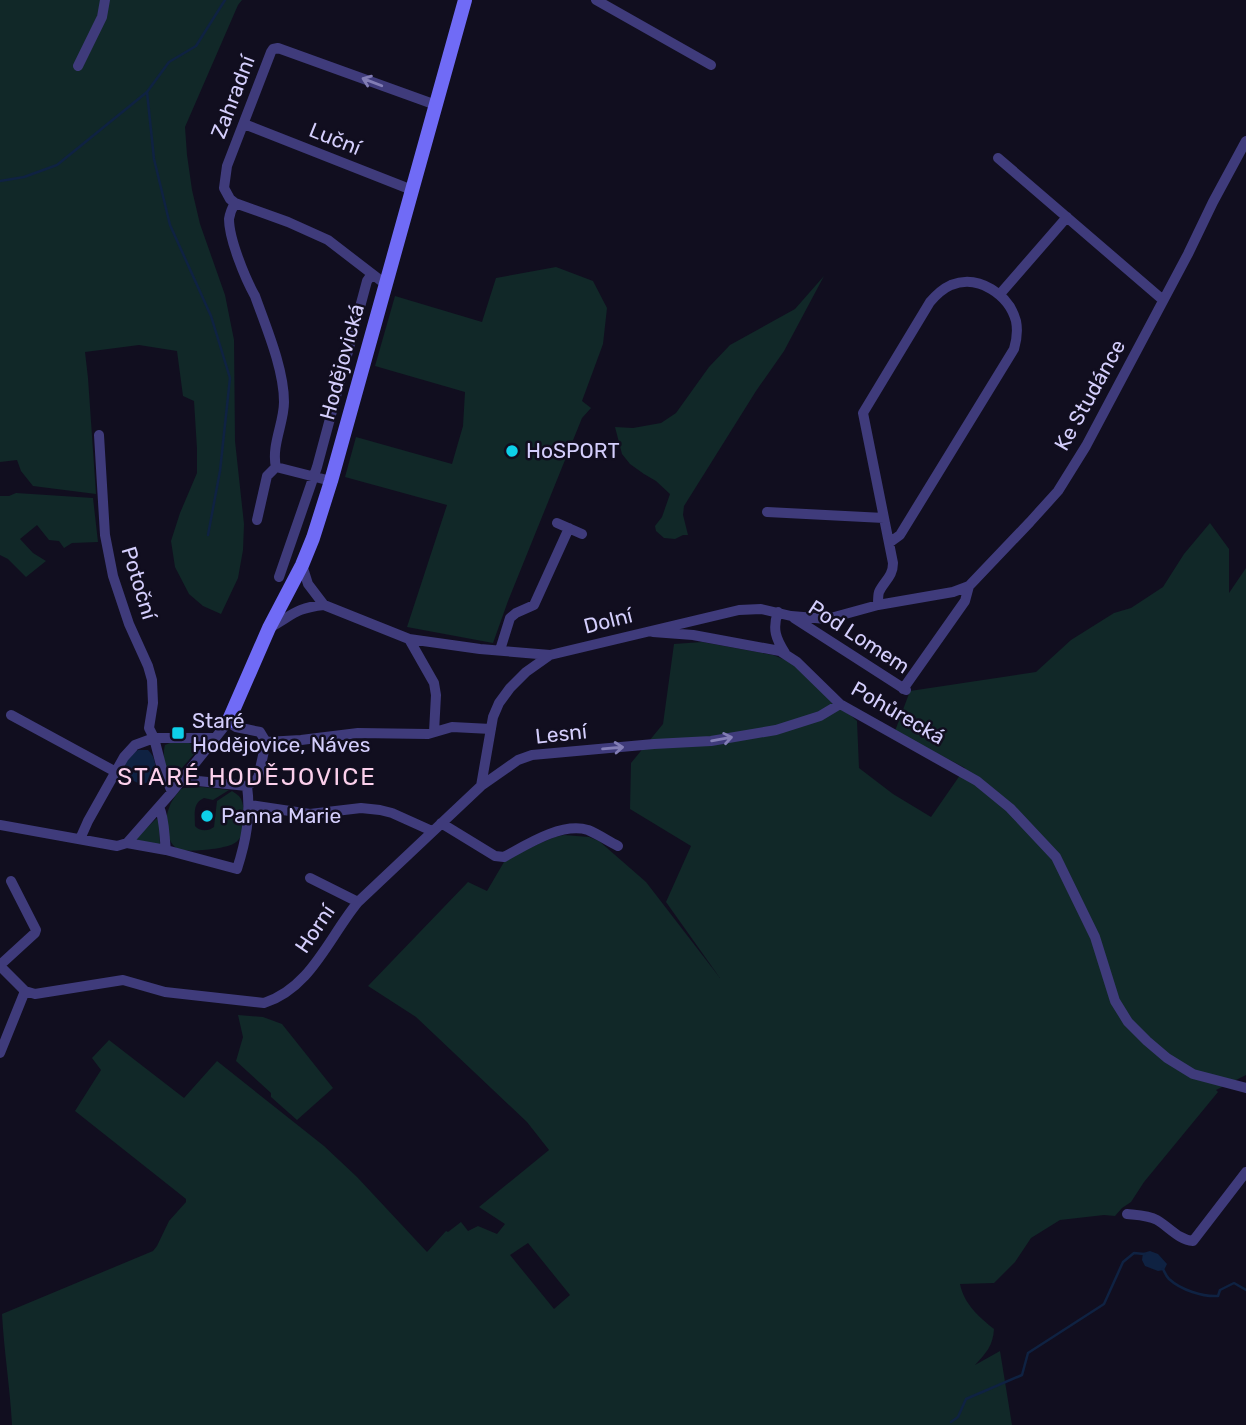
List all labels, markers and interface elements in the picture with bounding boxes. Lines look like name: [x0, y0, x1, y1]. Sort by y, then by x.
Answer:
street label: Zahradní: [205, 51, 260, 142]
one-way arrow: [361, 75, 383, 87]
street label: Luční: [306, 117, 366, 160]
street label: Hodějovická: [314, 301, 369, 422]
street label: Ke Studánce: [1049, 335, 1130, 455]
place label: HoSPORT: [526, 438, 620, 463]
marker: HoSPORT: [504, 443, 520, 459]
street label: Potoční: [117, 543, 163, 623]
street label: Pod Lomem: [804, 595, 915, 679]
street label: Dolní: [581, 602, 636, 639]
street label: Pohůrecká: [847, 676, 950, 749]
place label: Staré Hodějovice, Náves: [192, 708, 370, 757]
street label: Lesní: [534, 718, 589, 749]
marker: Staré Hodějovice, Náves: [170, 725, 186, 741]
one-way arrow: [711, 732, 733, 745]
one-way arrow: [601, 741, 624, 754]
district label: STARÉ HODĚJOVICE: [117, 763, 377, 791]
place label: Panna Marie: [221, 803, 341, 828]
marker: Panna Marie: [199, 808, 215, 824]
street label: Horní: [289, 899, 340, 958]

